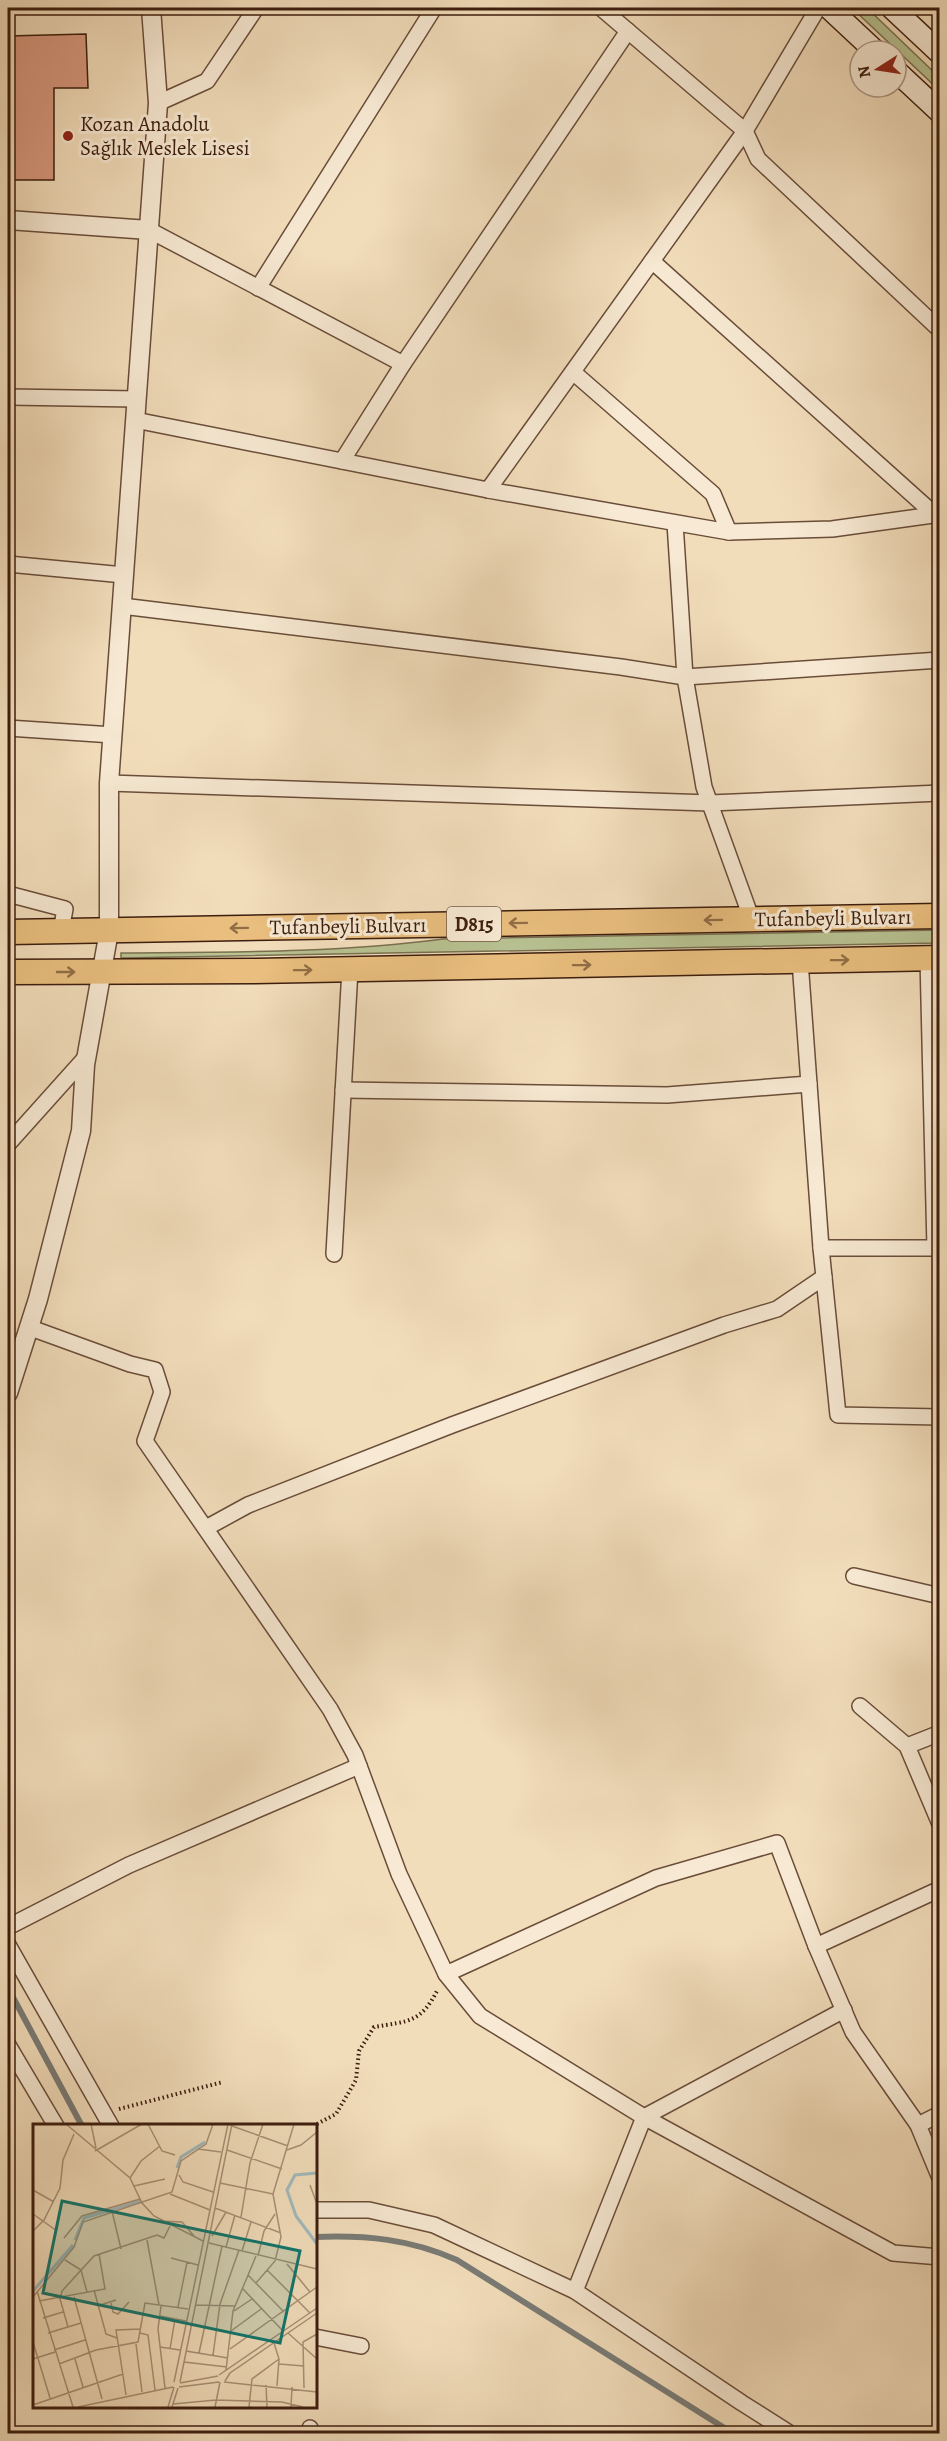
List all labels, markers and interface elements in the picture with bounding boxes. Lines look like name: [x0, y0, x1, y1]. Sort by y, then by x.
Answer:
north arrow: [848, 39, 908, 99]
text: N: [852, 64, 876, 80]
place label: Kozan Anadolu Sağlık Meslek Lisesi: [80, 110, 250, 162]
marker: Kozan Anadolu Sağlık Meslek Lisesi: [61, 129, 75, 143]
street label: Tufanbeyli Bulvarı: [754, 903, 912, 933]
road number: D815: [447, 907, 501, 941]
street label: Tufanbeyli Bulvarı: [269, 911, 427, 941]
one-way arrow: [704, 914, 724, 926]
one-way arrow: [509, 918, 529, 929]
one-way arrow: [230, 923, 250, 934]
one-way arrow: [829, 955, 849, 966]
one-way arrow: [571, 960, 591, 971]
one-way arrow: [292, 964, 312, 976]
one-way arrow: [55, 966, 75, 978]
inset map: [33, 2124, 316, 2408]

